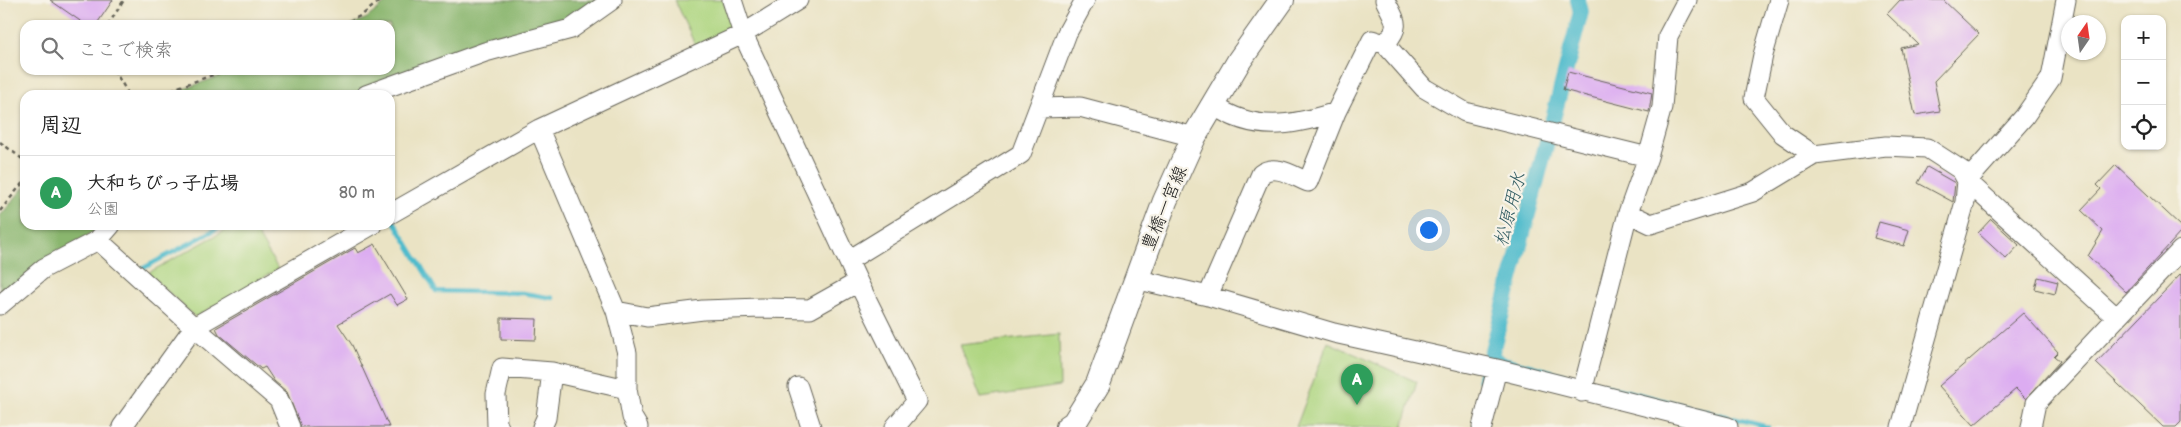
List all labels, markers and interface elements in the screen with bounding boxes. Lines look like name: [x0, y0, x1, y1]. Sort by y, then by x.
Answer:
north arrow: [2061, 15, 2106, 60]
map controls: [2121, 15, 2166, 150]
button: +: [2121, 15, 2166, 60]
search box: [20, 20, 395, 75]
icon: search: [38, 34, 66, 62]
text: ここで検索: [78, 39, 173, 62]
button: −: [2121, 60, 2166, 105]
button: locate: [2121, 105, 2166, 150]
text: 周辺: [40, 113, 82, 138]
street label: 豊橋一宮線: [1137, 163, 1192, 254]
water label: 松原用水: [1490, 170, 1531, 249]
text: 大和ちびっ子広場: [87, 172, 239, 195]
text: A: [51, 184, 61, 203]
text: 80 m: [339, 184, 375, 203]
text: 公園: [87, 200, 119, 219]
your location: [1416, 217, 1442, 243]
pin: A: [1341, 364, 1373, 405]

